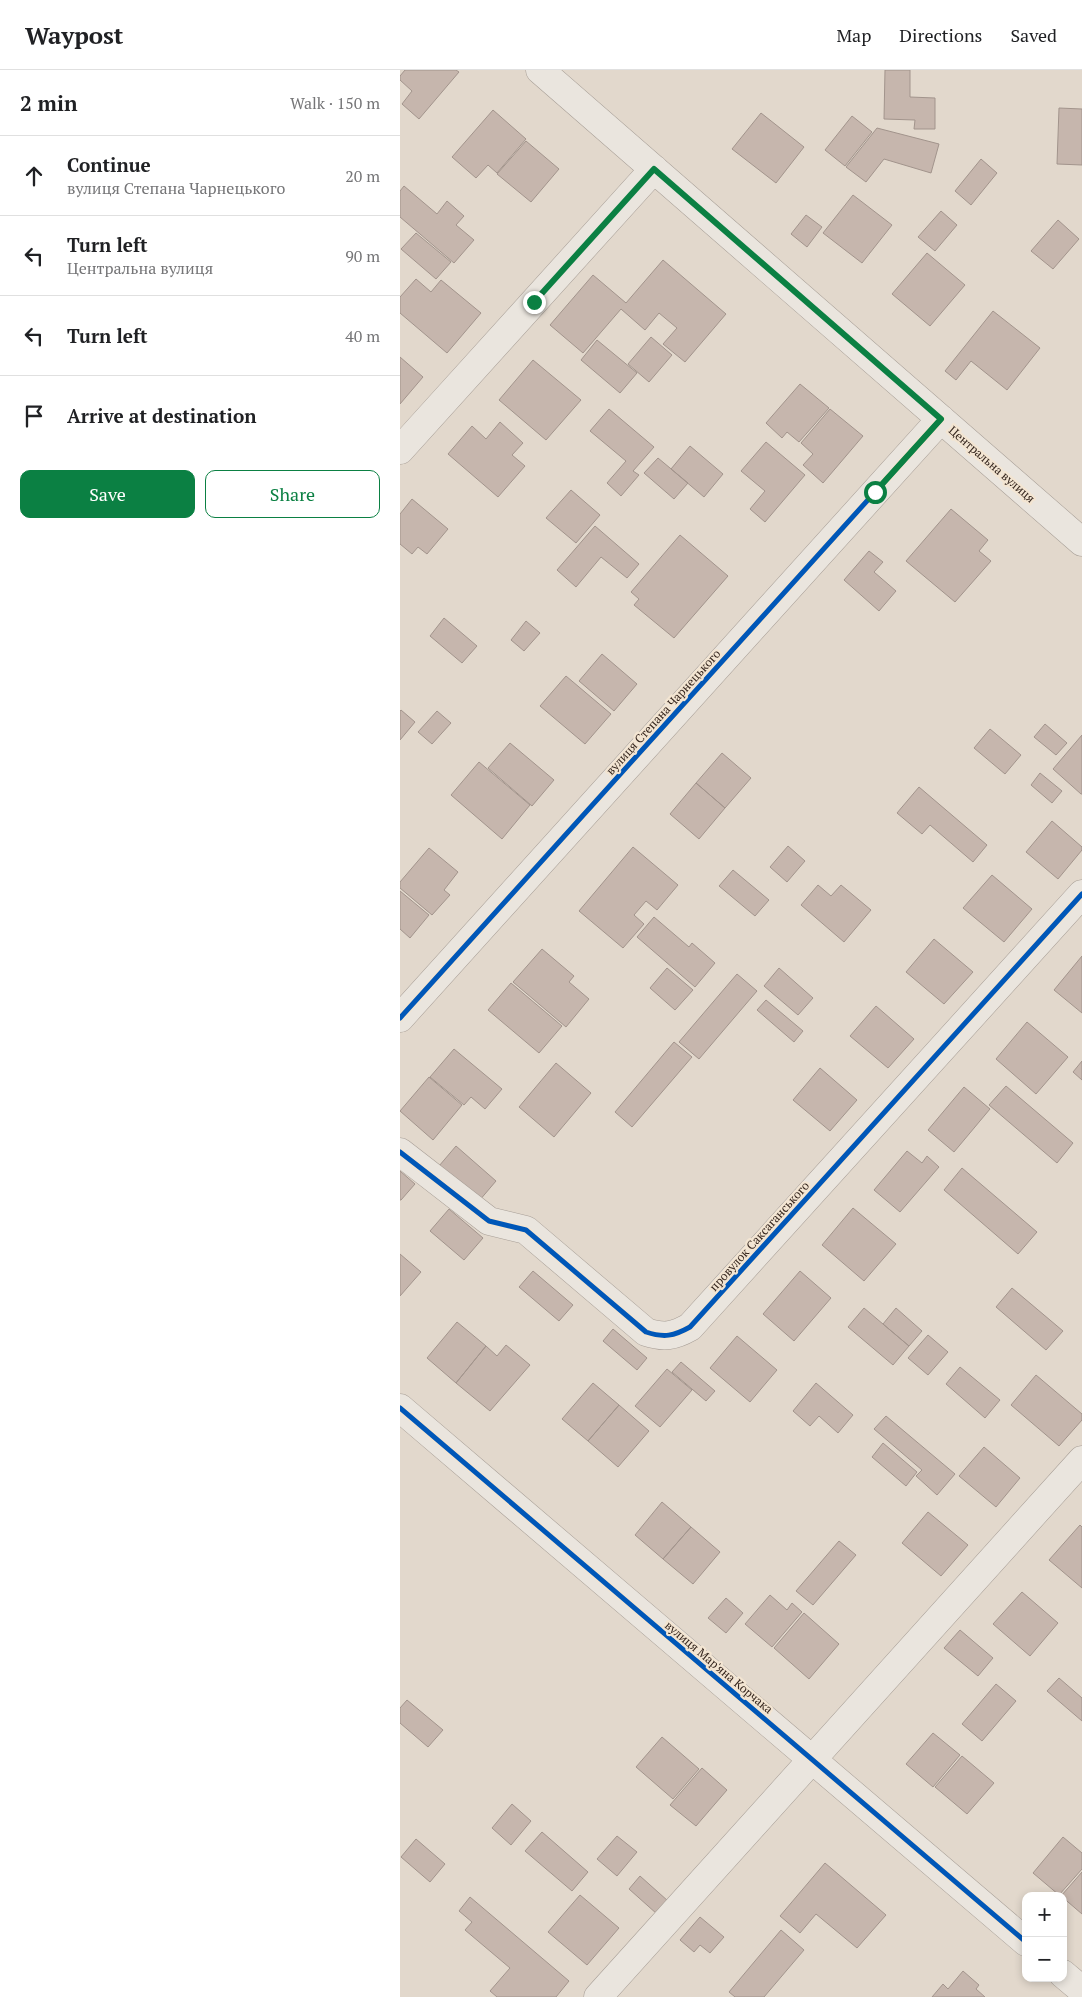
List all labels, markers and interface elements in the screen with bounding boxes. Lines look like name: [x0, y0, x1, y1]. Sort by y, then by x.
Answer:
text: Waypost: [25, 19, 123, 51]
text: Map: [836, 23, 871, 47]
text: Directions: [899, 23, 982, 47]
text: Saved: [1010, 23, 1057, 47]
text: 2 min: [20, 89, 77, 117]
text: Walk · 150 m: [290, 92, 380, 114]
text: Continue: [67, 152, 151, 177]
icon: ahead: [20, 162, 48, 190]
text: 20 m: [345, 165, 380, 187]
text: вулиця Степана Чарнецького: [67, 177, 285, 199]
text: Turn left: [67, 232, 148, 257]
icon: left: [20, 242, 48, 270]
text: 90 m: [345, 245, 380, 267]
text: Центральна вулиця: [67, 257, 213, 279]
route end: [523, 291, 546, 314]
icon: left: [20, 322, 48, 350]
text: Turn left: [67, 323, 148, 348]
text: 40 m: [345, 325, 380, 347]
icon: arrive: [20, 402, 48, 430]
text: Arrive at destination: [67, 403, 256, 428]
street label: Центральна вулиця: [946, 422, 1038, 506]
button: Save: [20, 470, 195, 518]
button: Share: [205, 470, 380, 518]
route start: [864, 481, 887, 504]
street label: вулиця Степана Чарнецького: [603, 646, 724, 778]
street label: провулок Саксаганського: [706, 1178, 812, 1294]
street label: вулиця Мар'яна Корчака: [662, 1617, 776, 1717]
map controls: [1022, 1892, 1067, 1982]
button: +: [1022, 1892, 1067, 1937]
button: −: [1022, 1937, 1067, 1982]

